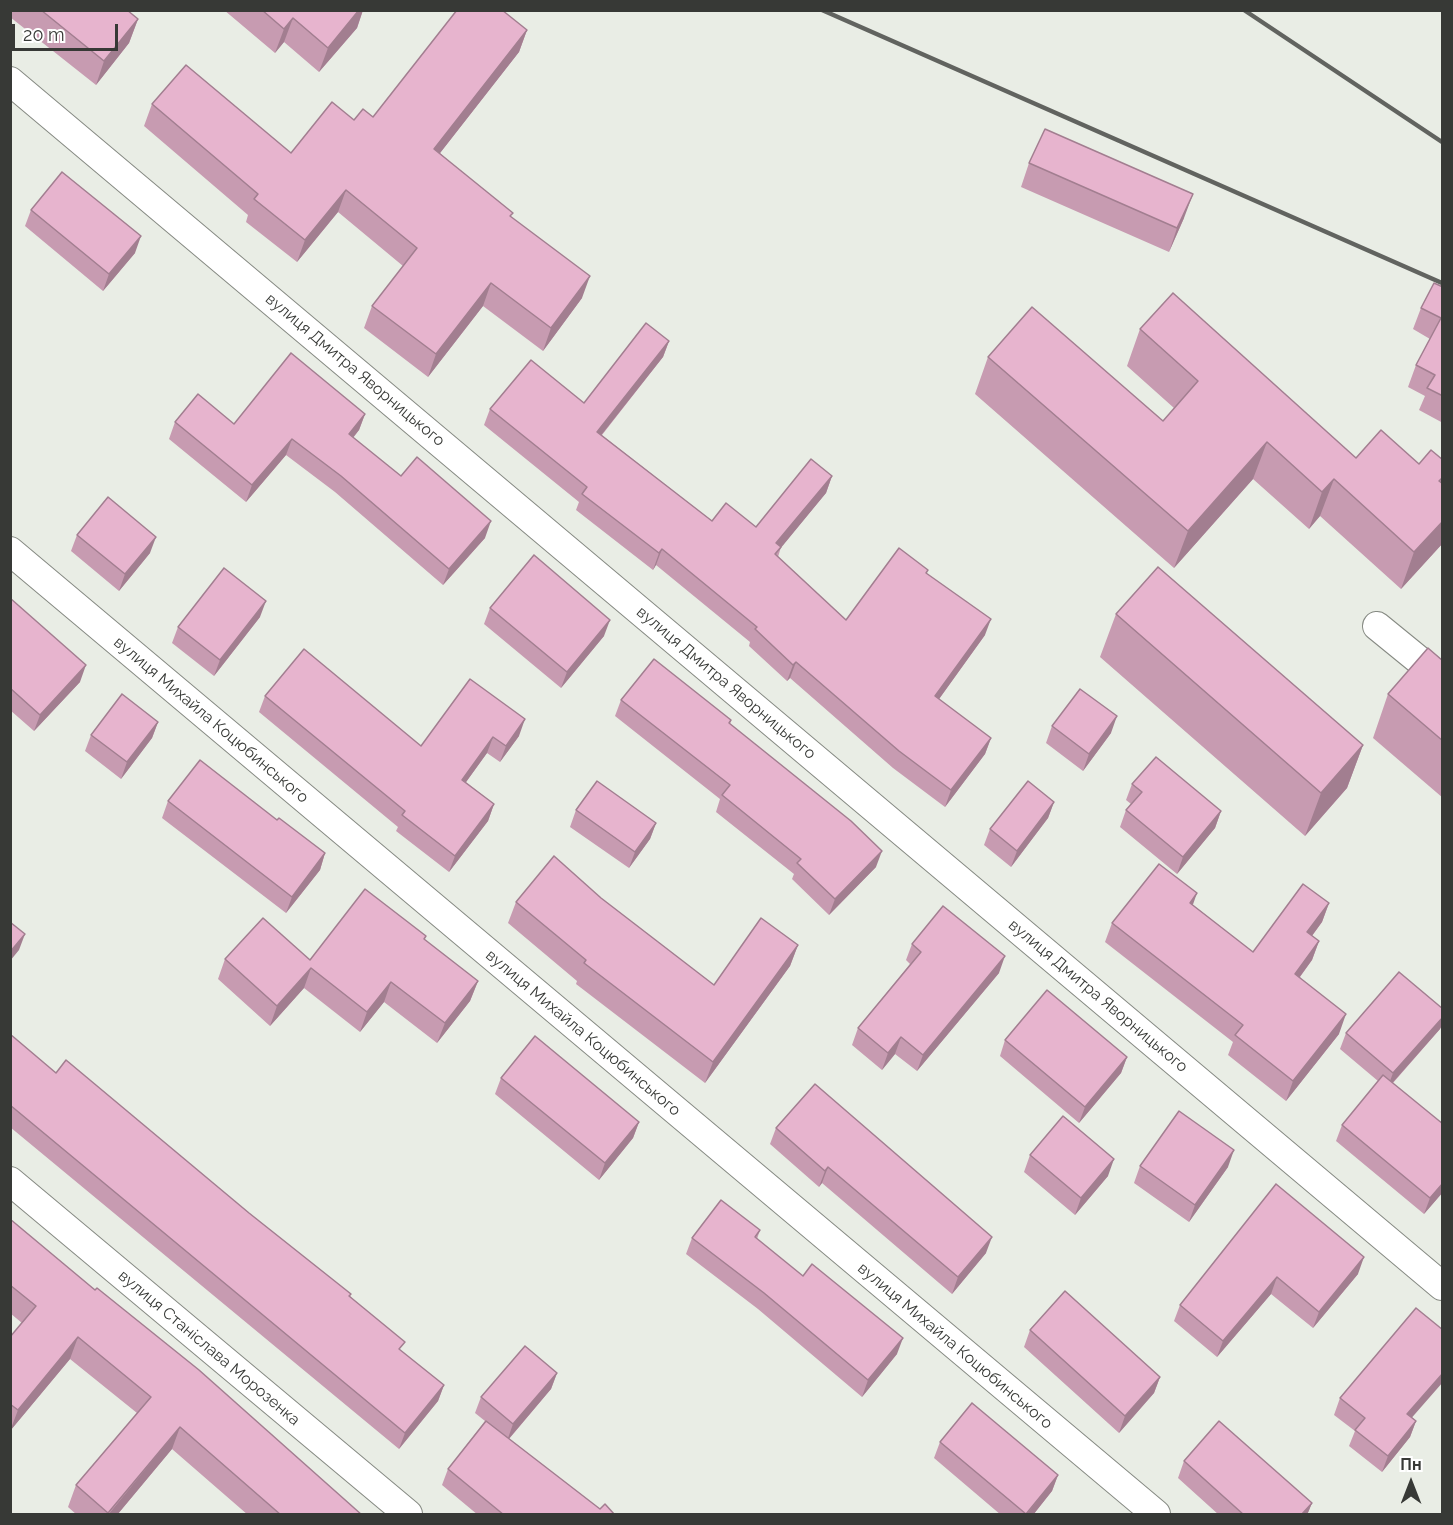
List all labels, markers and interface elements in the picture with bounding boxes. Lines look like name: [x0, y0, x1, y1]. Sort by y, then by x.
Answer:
scale bar: [15, 12, 122, 50]
text: 20 m: [23, 24, 65, 45]
street label: вулиця Дмитра Яворницького: [262, 289, 448, 451]
street label: вулиця Дмитра Яворницького: [633, 602, 819, 764]
street label: вулиця Михайла Коцюбинського: [110, 633, 312, 807]
street label: вулиця Дмитра Яворницького: [1005, 915, 1191, 1077]
street label: вулиця Михайла Коцюбинського: [482, 946, 684, 1120]
street label: вулиця Михайла Коцюбинського: [854, 1259, 1056, 1433]
street label: вулиця Станіслава Морозенка: [114, 1266, 304, 1430]
north arrow: [1381, 1453, 1441, 1513]
text: Пн: [1400, 1455, 1422, 1474]

